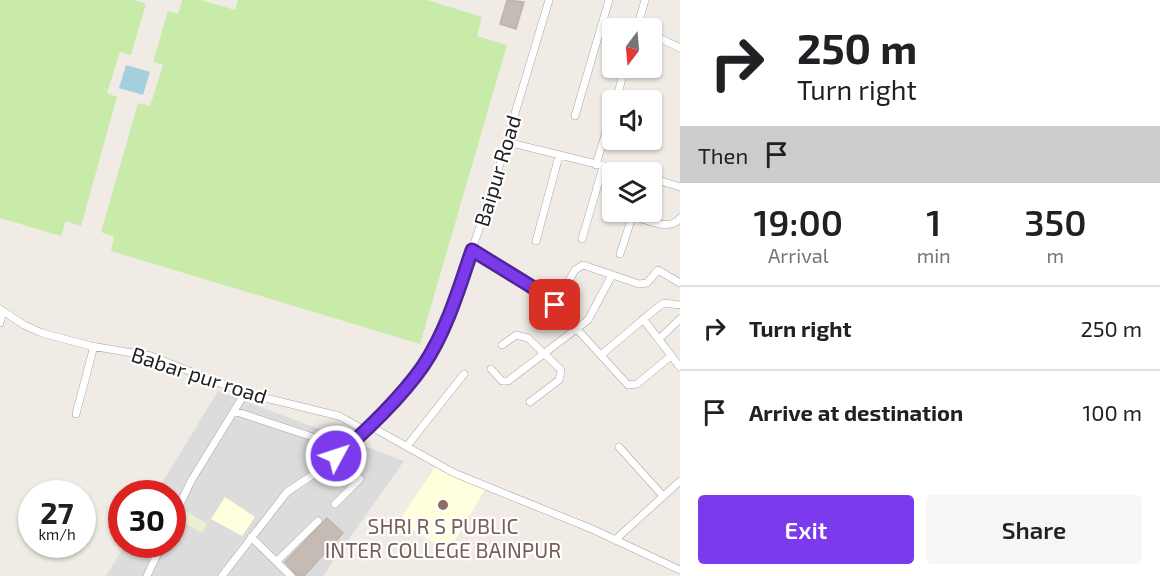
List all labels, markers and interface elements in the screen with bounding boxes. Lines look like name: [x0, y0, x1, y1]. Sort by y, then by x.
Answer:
north arrow: [602, 18, 662, 78]
map controls: [602, 18, 662, 222]
text: 250 m: [797, 22, 917, 72]
icon: right: [698, 24, 776, 102]
text: Turn right: [797, 73, 917, 105]
button: sound: [602, 90, 662, 150]
street label: Baipur Road: [468, 112, 525, 229]
icon: arrive: [760, 138, 793, 171]
text: Then: [698, 142, 748, 168]
button: layers: [602, 162, 662, 222]
text: 19:00: [754, 200, 843, 243]
text: 1: [926, 200, 941, 243]
text: 350: [1024, 200, 1086, 243]
text: Arrival: [768, 243, 829, 267]
text: min: [917, 243, 951, 267]
text: m: [1047, 243, 1064, 267]
pin: [529, 279, 580, 330]
icon: arrive: [538, 288, 571, 321]
icon: right: [698, 312, 731, 345]
text: Turn right: [749, 315, 851, 341]
text: 250 m: [1080, 315, 1142, 341]
street label: Babar pur road: [128, 341, 270, 408]
icon: arrive: [698, 396, 731, 429]
text: Arrive at destination: [749, 399, 963, 425]
text: 100 m: [1083, 399, 1142, 425]
position arrow: [304, 424, 368, 488]
speed limit sign: 30: [108, 480, 186, 558]
text: 27: [40, 494, 74, 530]
button: Exit: [698, 495, 914, 564]
button: Share: [926, 495, 1142, 564]
marker: SHRI R S PUBLIC INTER COLLEGE BAINPUR: [436, 498, 450, 512]
place label: SHRI R S PUBLIC INTER COLLEGE BAINPUR: [325, 513, 561, 562]
text: km/h: [38, 525, 76, 543]

